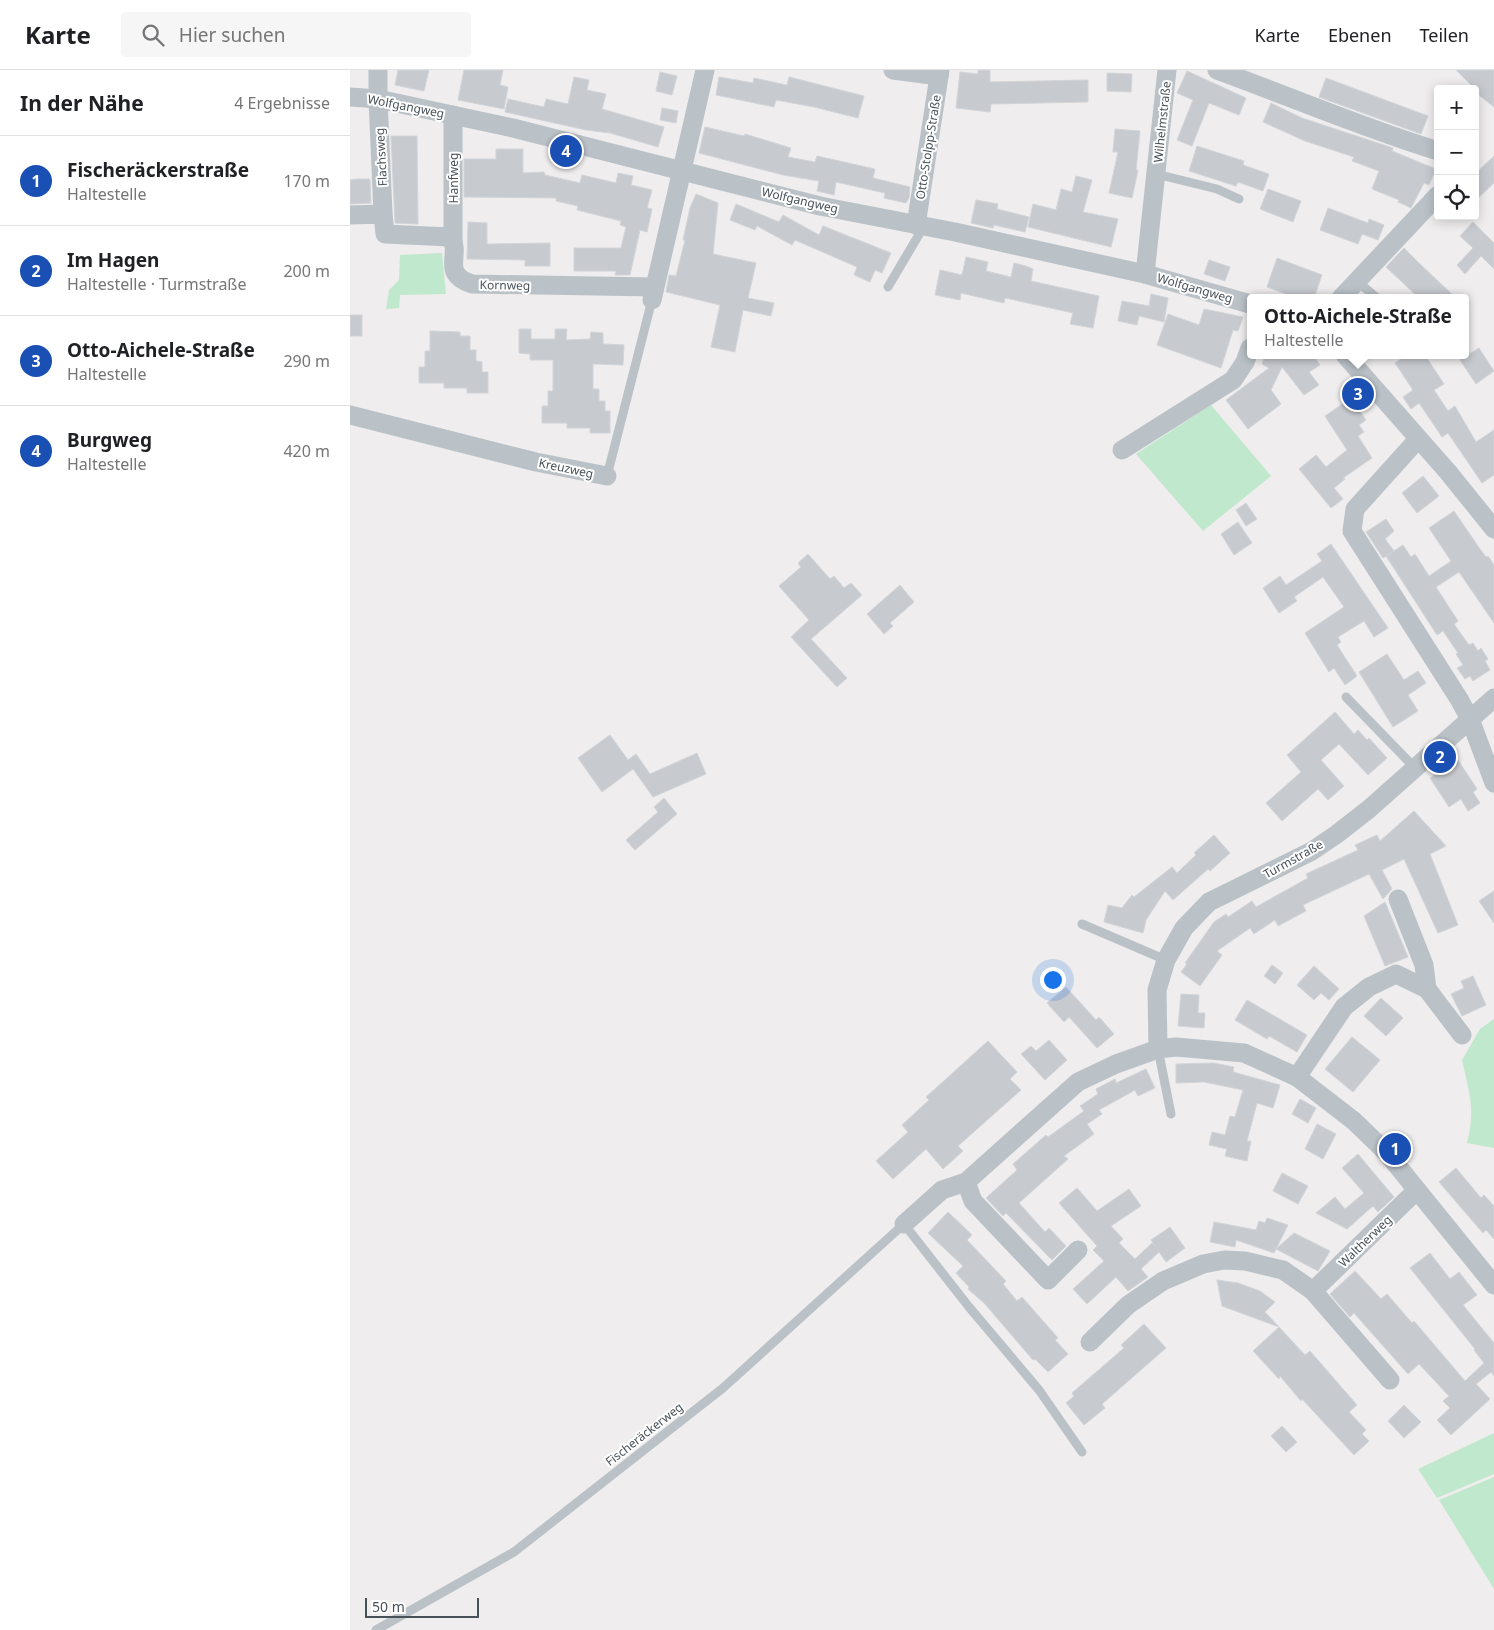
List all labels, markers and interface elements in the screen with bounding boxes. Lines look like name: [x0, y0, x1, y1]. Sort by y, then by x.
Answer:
search box: [121, 12, 471, 57]
text: Karte: [25, 18, 91, 51]
icon: search: [139, 21, 167, 49]
text: Hier suchen: [179, 22, 285, 48]
text: Karte: [1255, 23, 1300, 47]
text: Ebenen: [1328, 23, 1392, 47]
text: Teilen: [1420, 23, 1469, 47]
street label: Wilhelmstraße: [1149, 80, 1175, 164]
map controls: [1434, 85, 1479, 220]
button: +: [1434, 85, 1479, 130]
text: In der Nähe: [20, 89, 144, 117]
street label: Wolfgangweg: [366, 90, 446, 122]
text: 4 Ergebnisse: [234, 92, 330, 114]
street label: Otto-Stolpp-Straße: [911, 93, 945, 201]
street label: Flachsweg: [371, 127, 391, 187]
button: −: [1434, 130, 1479, 175]
pin: 4: [550, 132, 582, 170]
street label: Hanfweg: [445, 153, 462, 203]
text: Fischeräckerstraße: [67, 157, 249, 183]
text: 1: [31, 170, 41, 192]
text: 170 m: [283, 170, 330, 192]
button: locate: [1434, 175, 1479, 220]
text: Haltestelle: [67, 183, 147, 205]
street label: Wolfgangweg: [760, 183, 840, 217]
text: Im Hagen: [67, 247, 159, 273]
text: 2: [31, 260, 41, 282]
text: 200 m: [283, 260, 330, 282]
street label: Wolfgangweg: [1155, 269, 1235, 307]
text: Haltestelle · Turmstraße: [67, 273, 247, 295]
street label: Kornweg: [480, 276, 530, 294]
popup: [1247, 294, 1469, 359]
text: Otto-Aichele-Straße: [1264, 303, 1452, 329]
text: Haltestelle: [1264, 329, 1344, 351]
text: Otto-Aichele-Straße: [67, 337, 255, 363]
text: 3: [31, 350, 41, 372]
text: 290 m: [283, 350, 330, 372]
text: Haltestelle: [67, 363, 147, 385]
pin: 3: [1342, 375, 1374, 413]
text: Burgweg: [67, 427, 152, 453]
text: 4: [31, 440, 41, 462]
text: 420 m: [283, 440, 330, 462]
text: Haltestelle: [67, 453, 147, 475]
street label: Kreuzweg: [537, 454, 595, 482]
pin: 2: [1424, 738, 1456, 776]
street label: Turmstraße: [1260, 836, 1326, 882]
your location: [1040, 967, 1066, 993]
pin: 1: [1379, 1130, 1411, 1168]
street label: Waltherweg: [1335, 1211, 1395, 1271]
street label: Fischeräckerweg: [602, 1398, 686, 1470]
scale bar: [365, 1595, 479, 1618]
text: 50 m: [372, 1597, 405, 1616]

